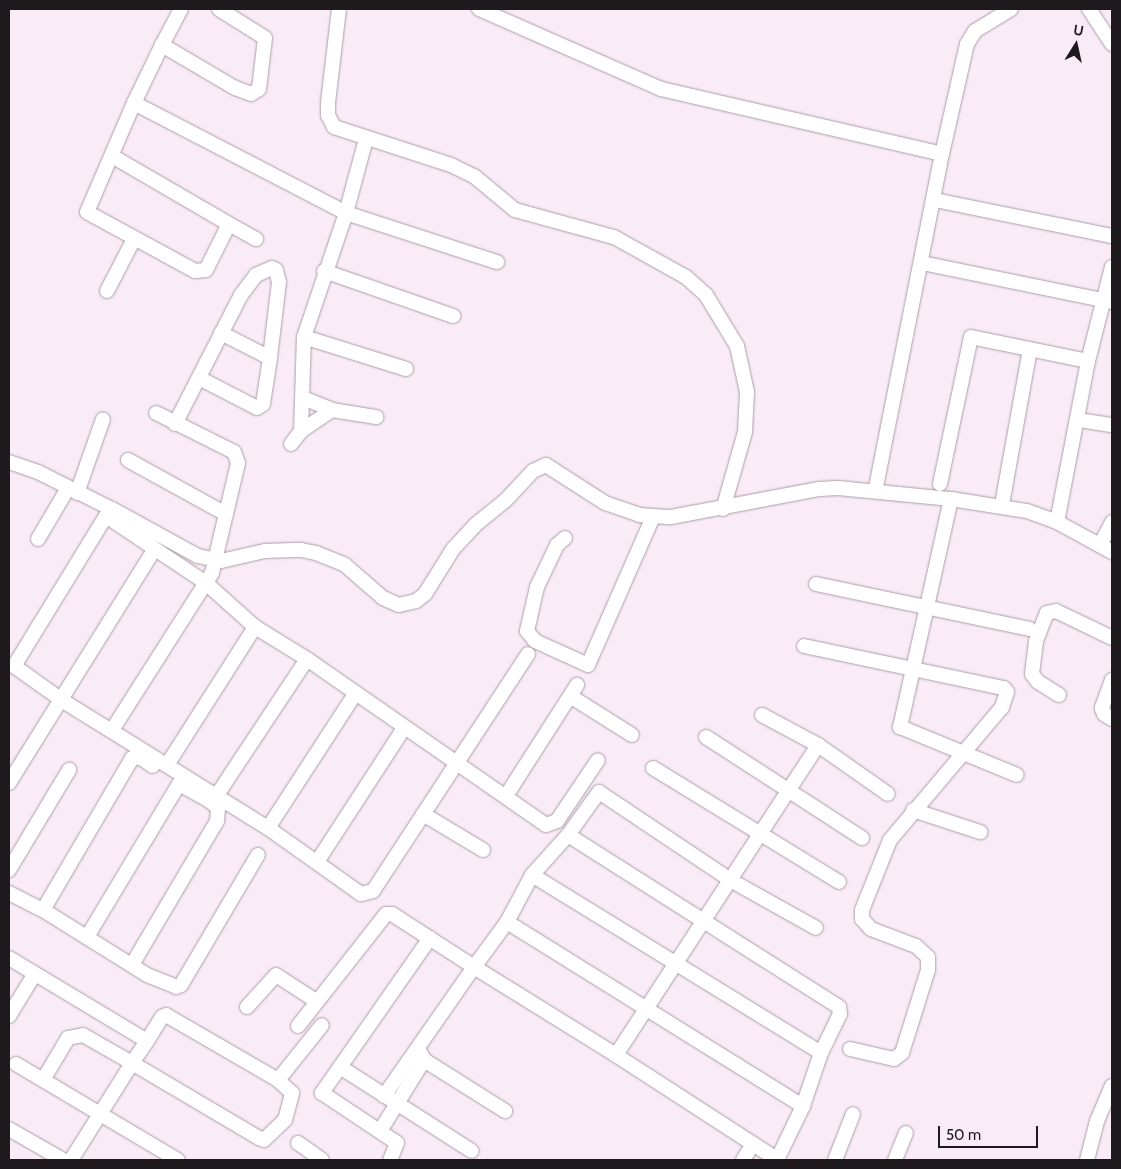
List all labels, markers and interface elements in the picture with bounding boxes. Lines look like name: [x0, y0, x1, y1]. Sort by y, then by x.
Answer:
north arrow: [1051, 20, 1101, 70]
text: U: [1072, 20, 1085, 40]
scale bar: [941, 1116, 1041, 1148]
text: 50 m: [946, 1126, 981, 1144]

